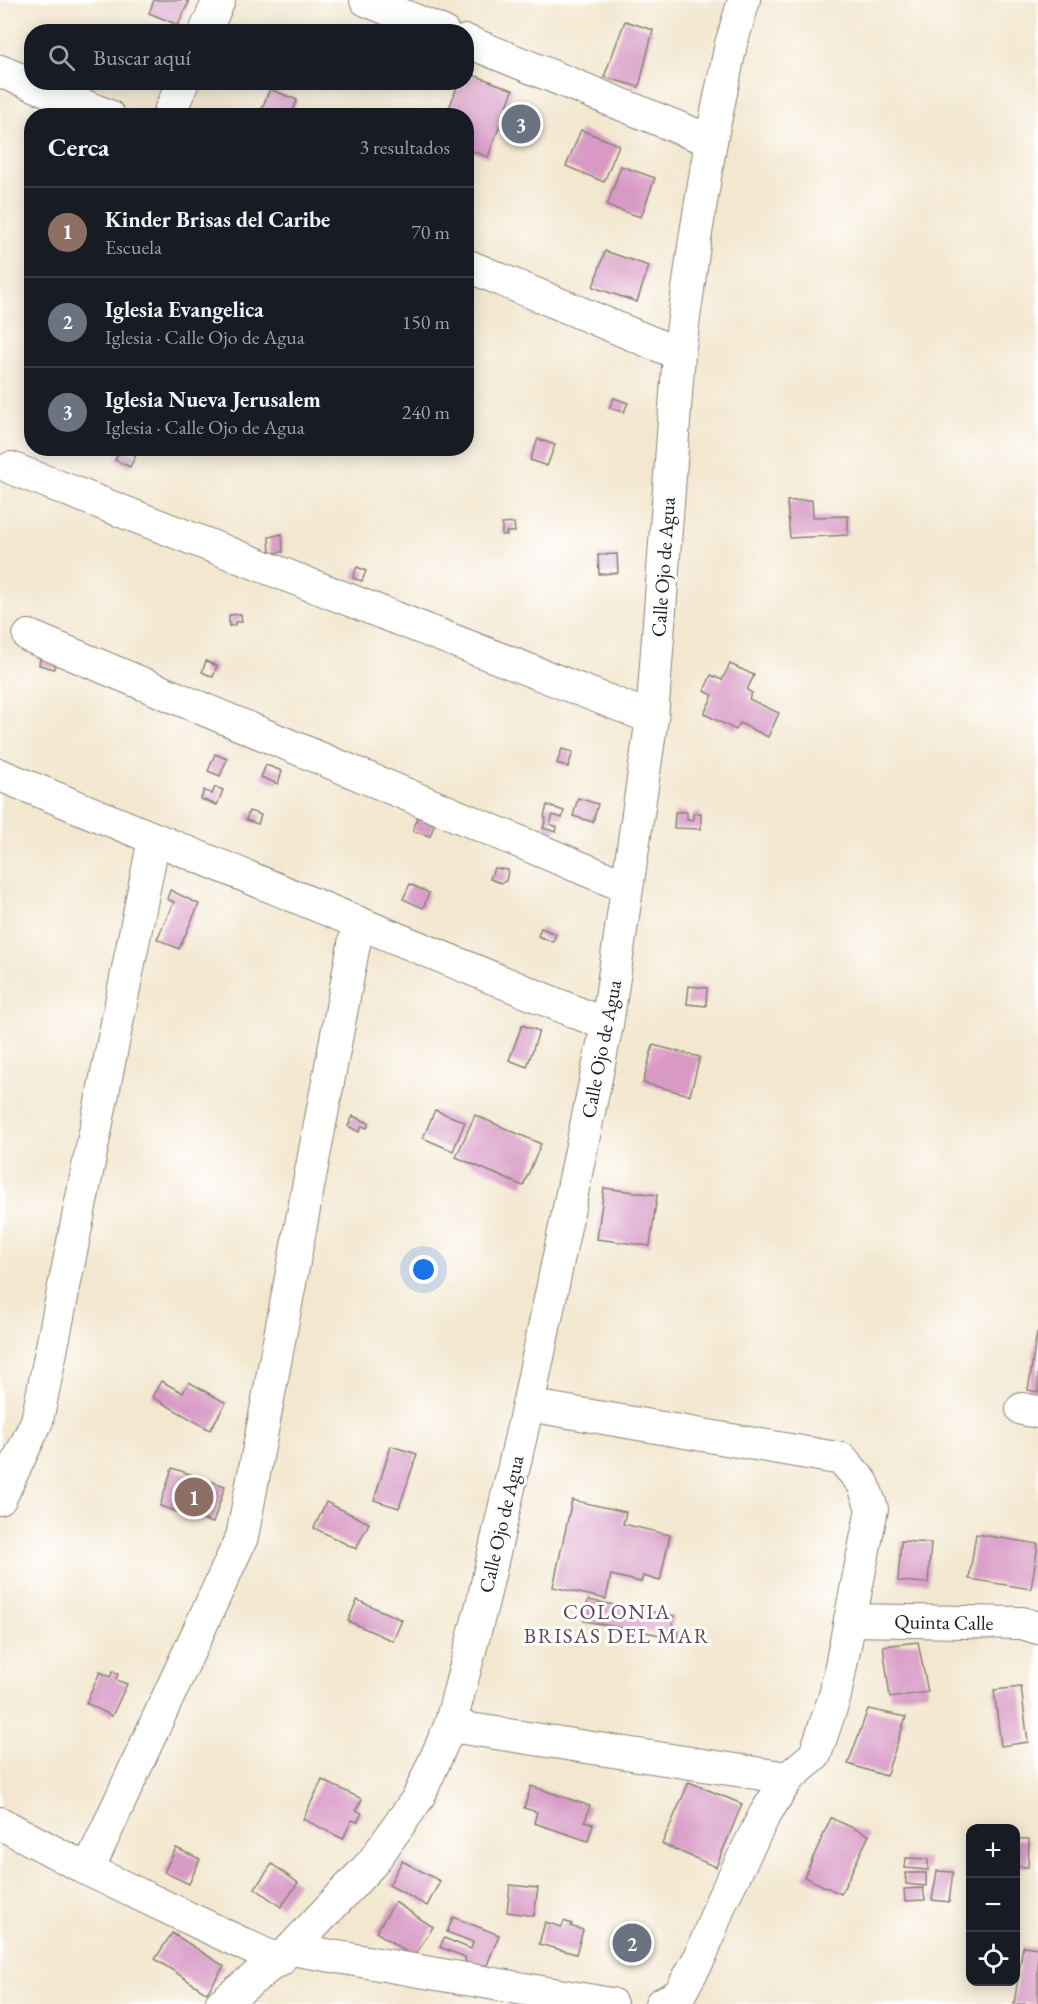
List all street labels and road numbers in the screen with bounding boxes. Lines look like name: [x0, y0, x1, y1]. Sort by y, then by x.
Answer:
street label: Calle Ojo de Agua: [645, 496, 681, 638]
street label: Calle Ojo de Agua: [575, 978, 627, 1120]
street label: Calle Ojo de Agua: [473, 1453, 529, 1595]
street label: Quinta Calle: [894, 1608, 994, 1636]

